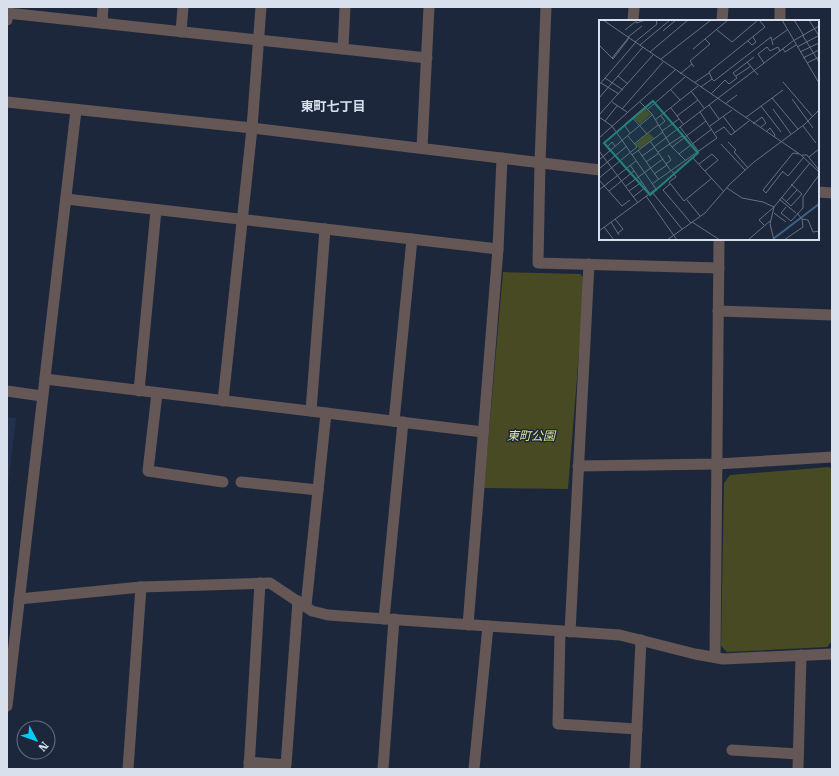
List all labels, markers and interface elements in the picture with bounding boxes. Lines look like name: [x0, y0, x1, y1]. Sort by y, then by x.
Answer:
inset map: [599, 20, 819, 240]
district label: 東町七丁目: [300, 99, 366, 114]
park label: 東町公園: [507, 429, 557, 443]
north arrow: [16, 720, 56, 760]
text: N: [35, 739, 51, 754]

